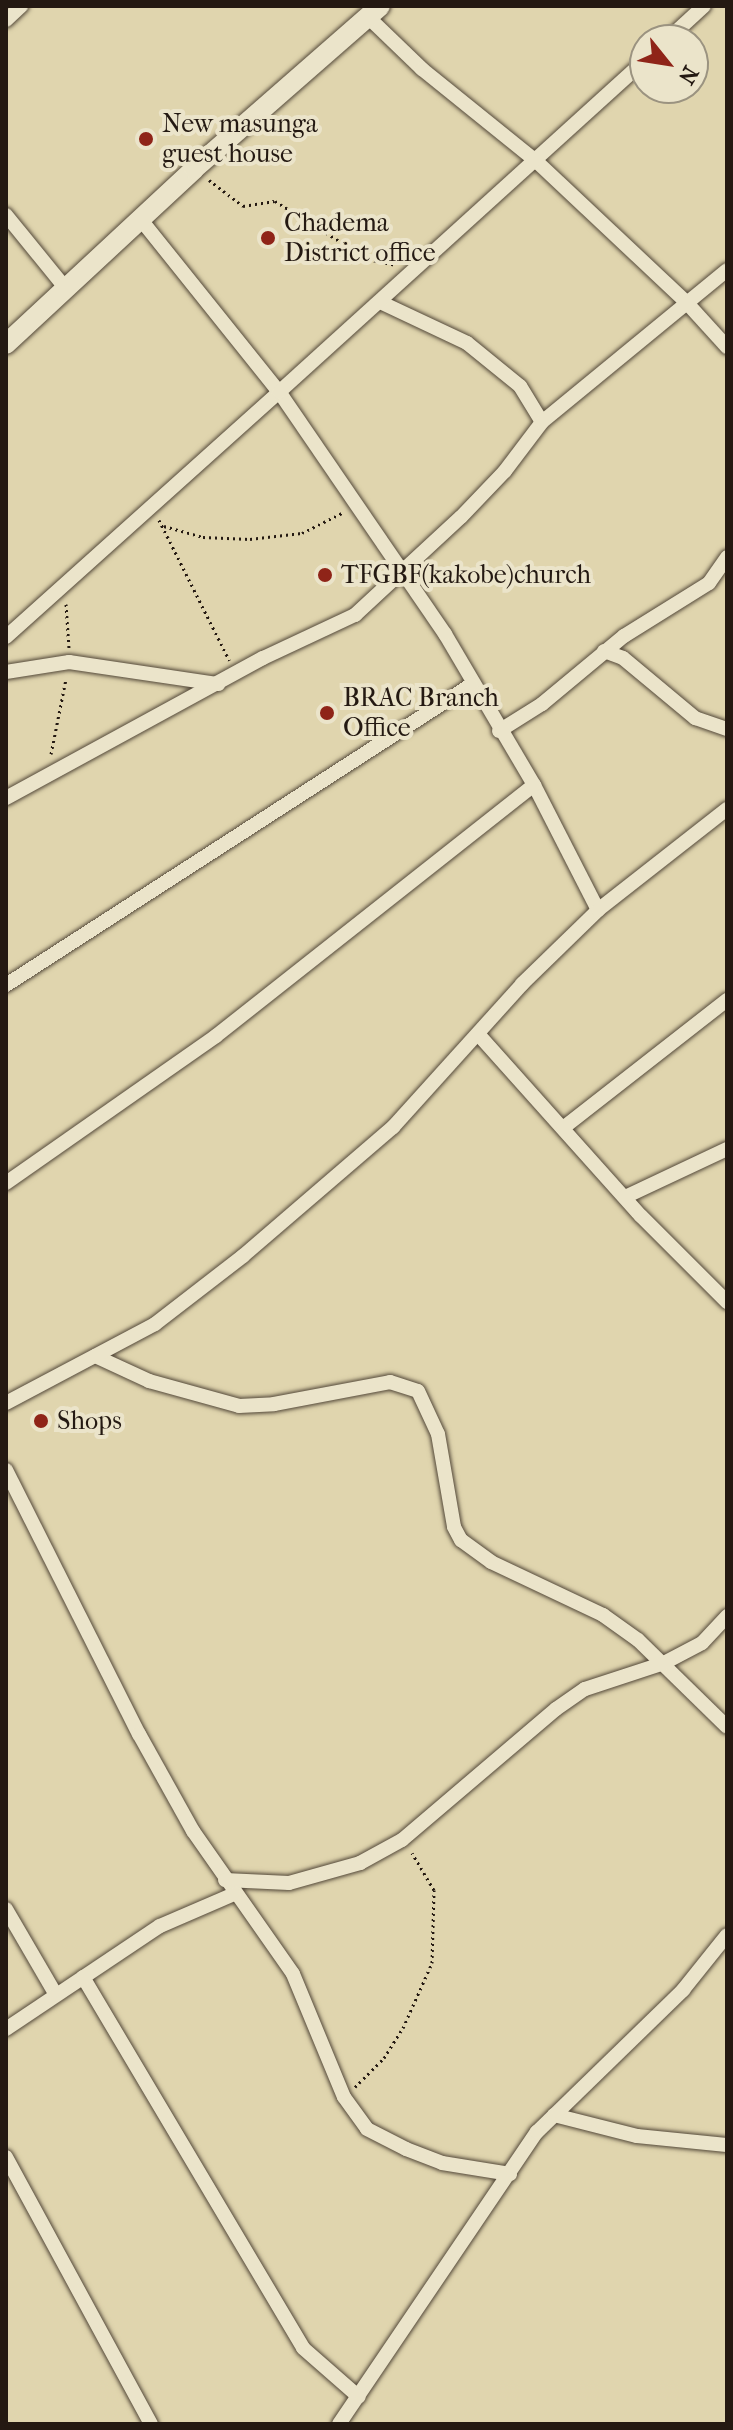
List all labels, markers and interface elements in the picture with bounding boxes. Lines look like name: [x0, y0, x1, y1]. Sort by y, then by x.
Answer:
north arrow: [629, 24, 709, 104]
text: N: [673, 61, 703, 89]
place label: New masunga guest house: [162, 108, 318, 170]
marker: New masunga guest house: [137, 130, 155, 148]
place label: Chadema District office: [284, 207, 436, 268]
marker: Chadema District office: [259, 229, 277, 247]
place label: TFGBF(kakobe)church: [341, 559, 591, 591]
marker: TFGBF(kakobe)church: [316, 566, 334, 584]
place label: BRAC Branch Office: [343, 682, 499, 744]
marker: BRAC Branch Office: [318, 704, 336, 722]
place label: Shops: [57, 1405, 122, 1437]
marker: Shops: [32, 1412, 50, 1430]

